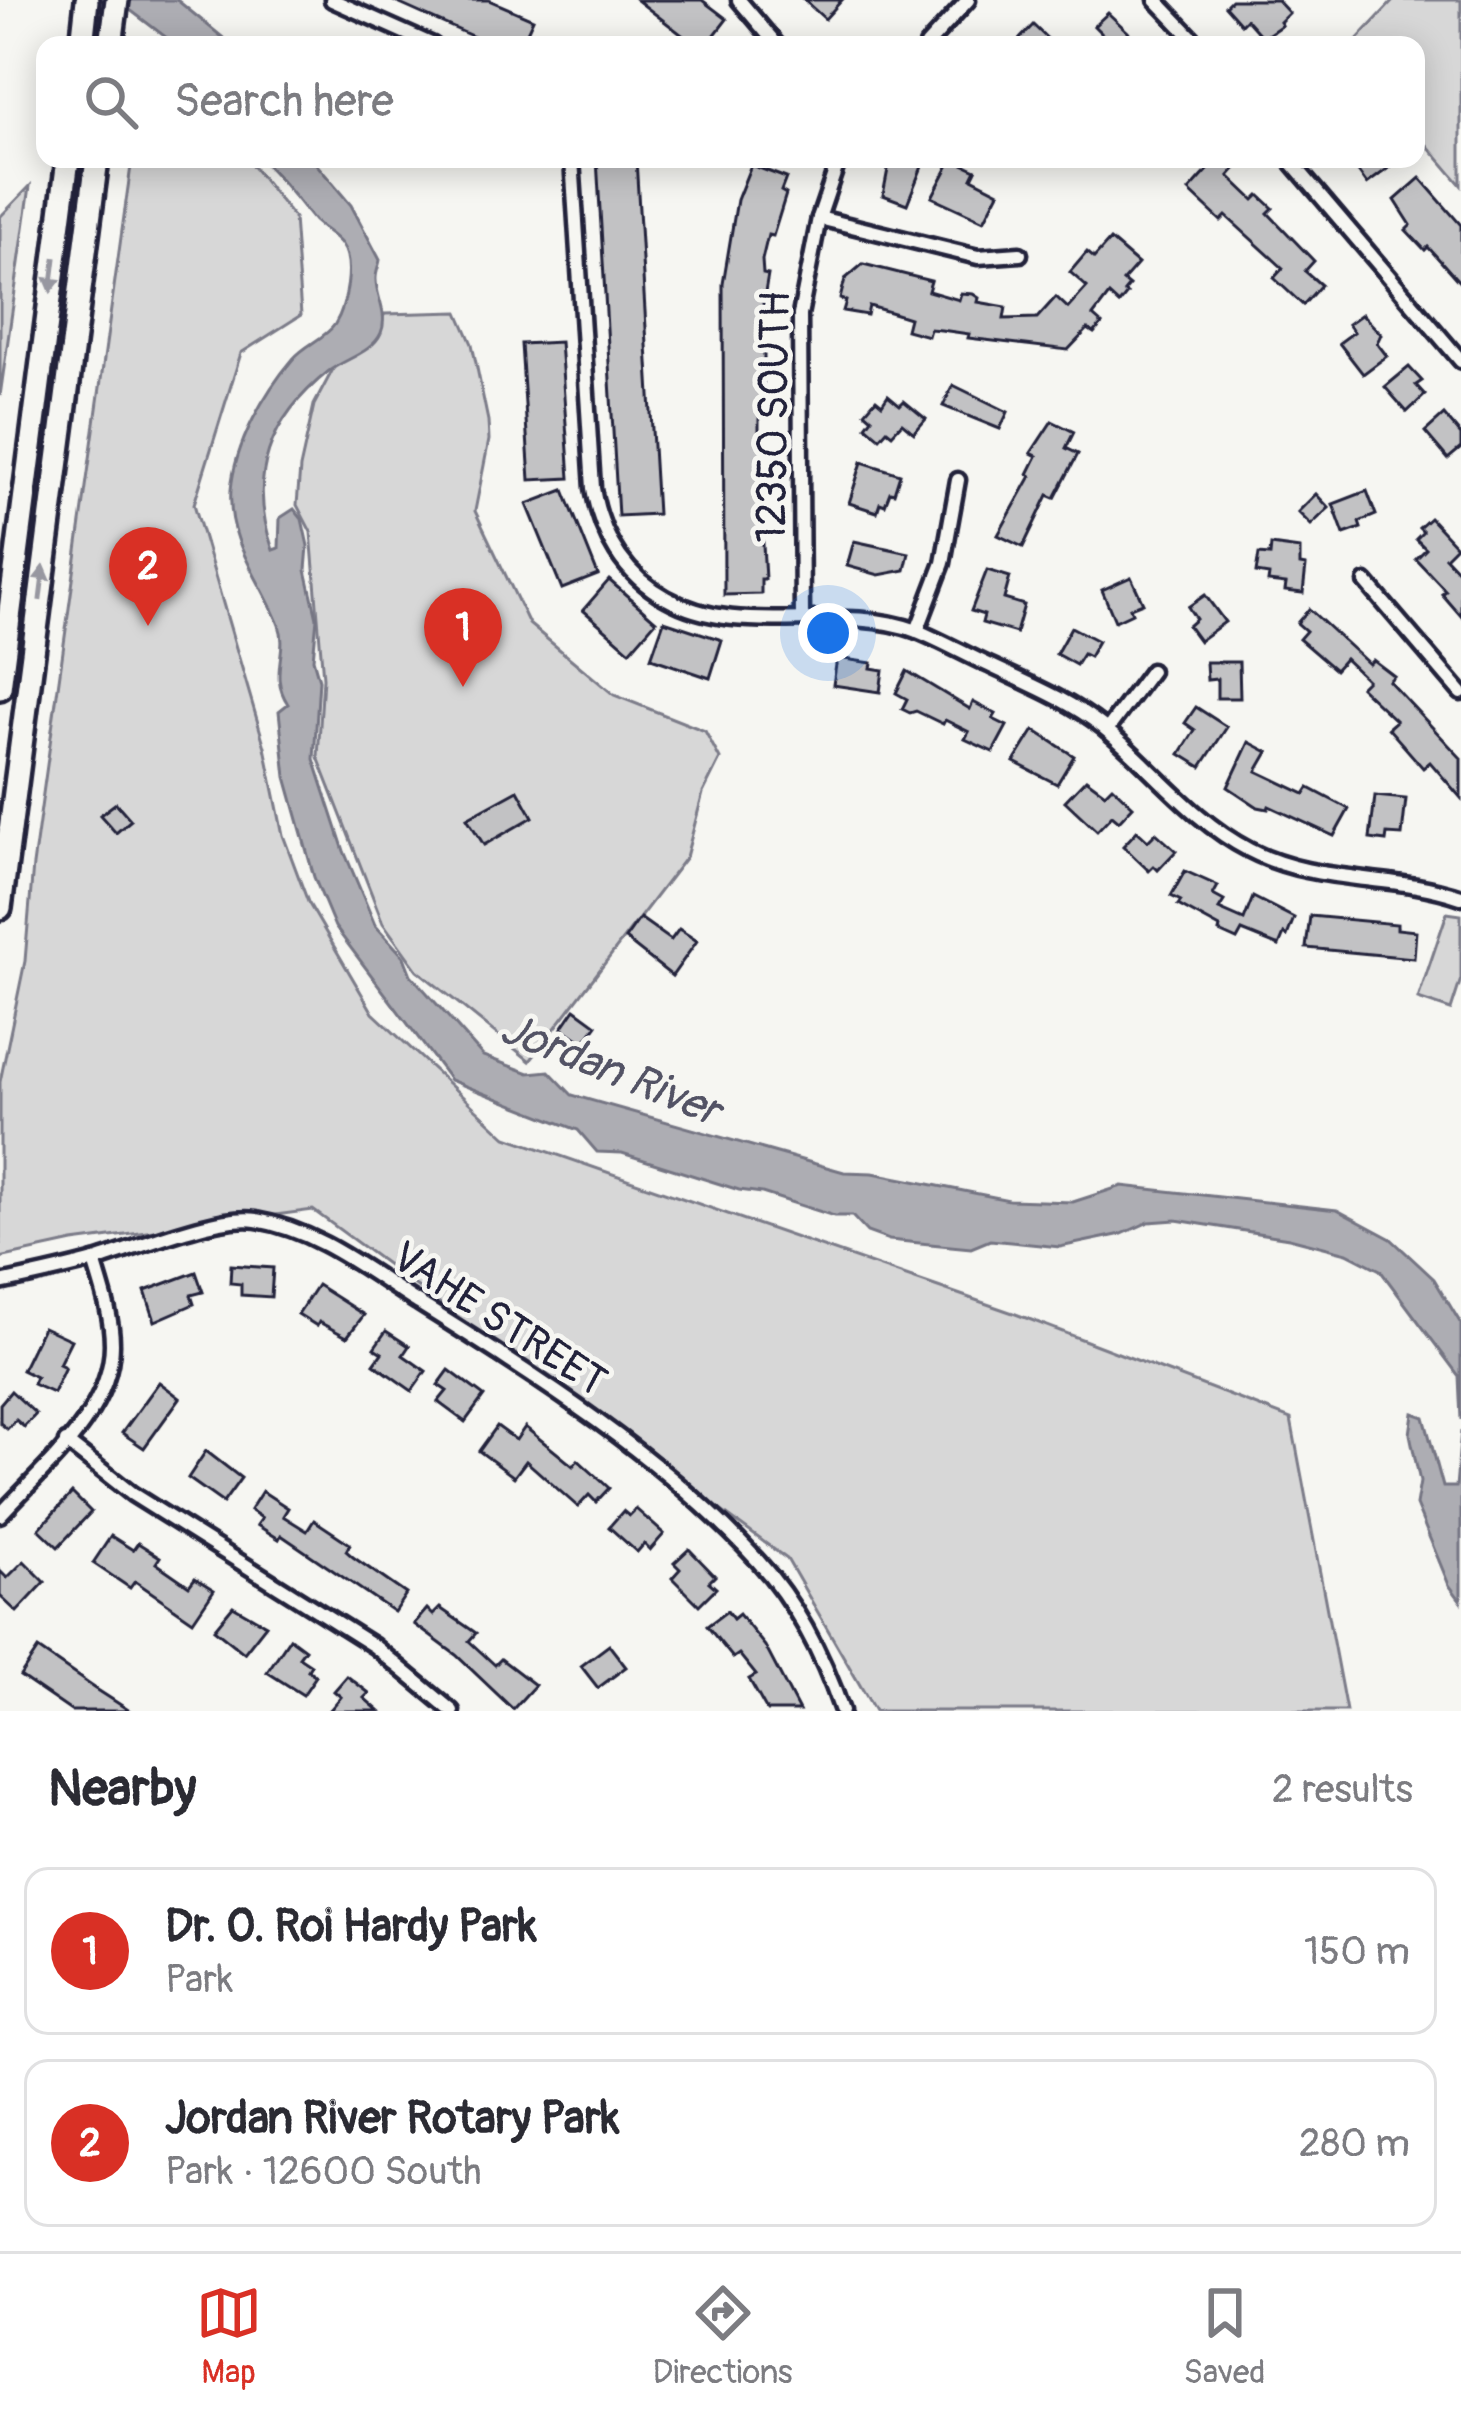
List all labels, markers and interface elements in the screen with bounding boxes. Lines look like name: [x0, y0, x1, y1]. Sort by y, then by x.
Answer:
search box: [36, 36, 1425, 168]
icon: search: [78, 69, 144, 135]
text: Search here: [174, 74, 394, 130]
one-way arrow: [43, 257, 62, 294]
street label: 12350 SOUTH: [746, 291, 802, 543]
pin: 2: [109, 527, 187, 626]
one-way arrow: [33, 564, 52, 602]
pin: 1: [424, 588, 502, 687]
your location: [798, 603, 858, 663]
water label: Jordan River: [492, 1001, 733, 1141]
street label: VAHE STREET: [382, 1231, 616, 1408]
text: Nearby: [48, 1757, 196, 1821]
text: 2 results: [1272, 1765, 1413, 1814]
text: Dr. O. Roi Hardy Park: [165, 1899, 537, 1955]
text: 1: [82, 1927, 98, 1976]
text: 150 m: [1304, 1927, 1410, 1976]
text: Park: [165, 1955, 233, 2004]
text: Jordan River Rotary Park: [165, 2091, 620, 2147]
text: 2: [79, 2119, 101, 2168]
text: 280 m: [1299, 2119, 1410, 2168]
text: Park · 12600 South: [165, 2147, 482, 2196]
tab: Map: [196, 2280, 262, 2393]
tab: Directions: [653, 2280, 793, 2393]
tab: Saved: [1184, 2280, 1265, 2393]

